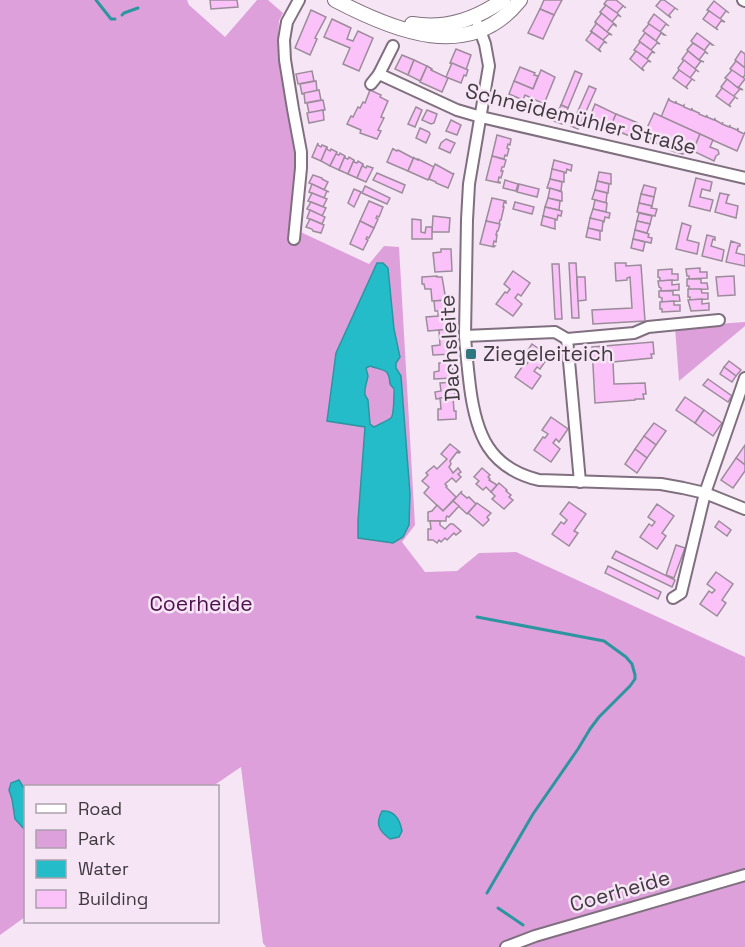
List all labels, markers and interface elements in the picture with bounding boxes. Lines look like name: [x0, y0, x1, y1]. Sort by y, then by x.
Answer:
street label: Schneidemühler Straße: [463, 77, 699, 160]
street label: Dachsleite: [433, 294, 466, 402]
place label: Ziegeleiteich: [483, 340, 614, 367]
marker: Ziegeleiteich: [464, 347, 478, 361]
park label: Coerheide: [149, 590, 253, 617]
legend: [24, 785, 219, 923]
text: Road: [78, 797, 122, 820]
text: Park: [78, 827, 116, 850]
text: Water: [78, 857, 129, 880]
street label: Coerheide: [567, 863, 673, 918]
text: Building: [78, 887, 148, 910]

